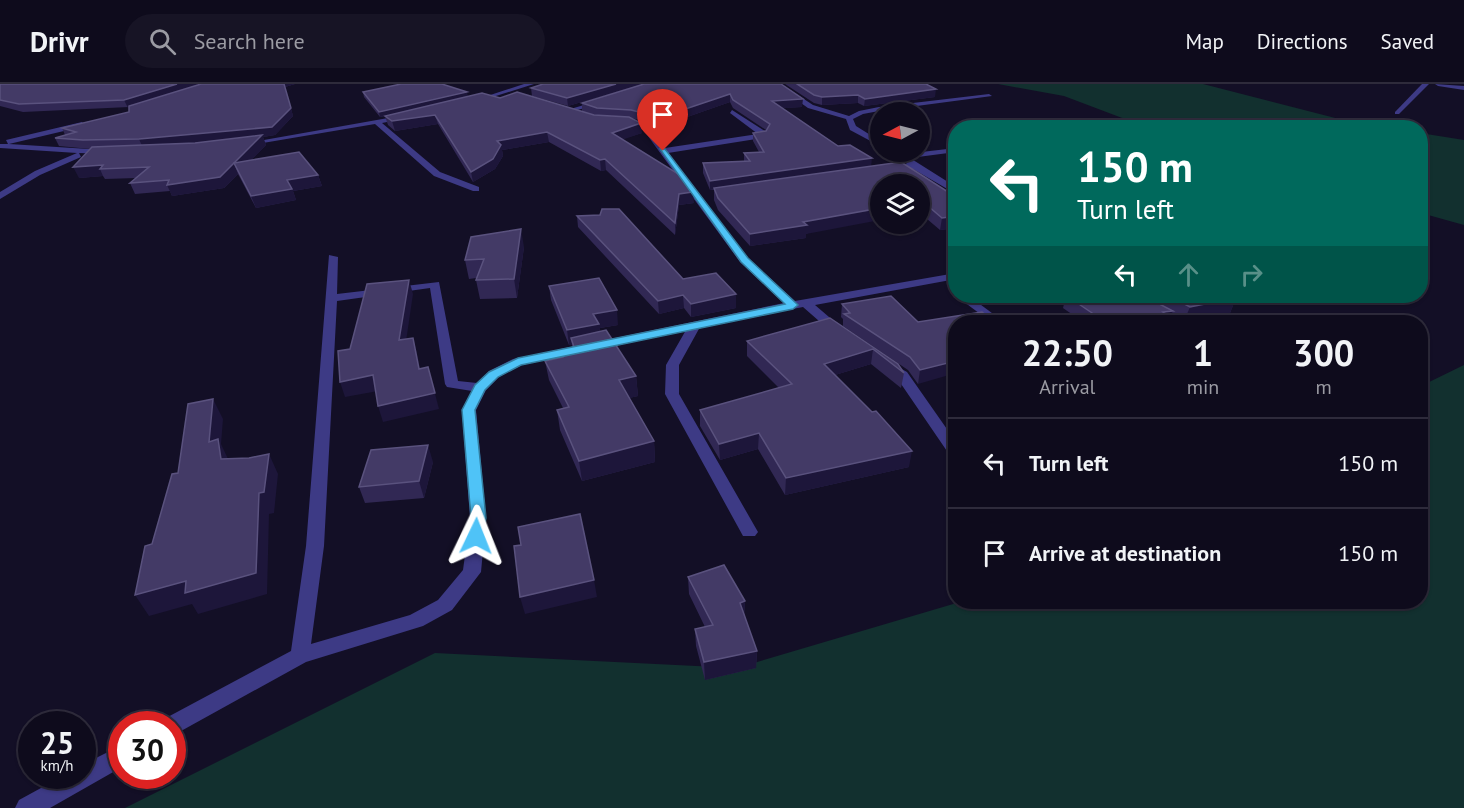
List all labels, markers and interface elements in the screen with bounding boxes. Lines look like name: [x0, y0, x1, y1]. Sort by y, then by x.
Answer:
search box: [125, 14, 545, 68]
text: Drivr: [30, 23, 89, 60]
icon: search: [146, 25, 179, 58]
text: Search here: [194, 27, 305, 55]
text: Map: [1185, 28, 1224, 55]
text: Directions: [1257, 28, 1348, 55]
text: Saved: [1381, 28, 1434, 55]
pin: [637, 89, 688, 151]
icon: arrive: [646, 98, 679, 131]
north arrow: [870, 102, 930, 162]
map controls: [870, 102, 930, 234]
text: 150 m: [1077, 139, 1193, 194]
icon: left: [978, 144, 1056, 222]
button: layers: [870, 174, 930, 234]
text: Turn left: [1077, 192, 1174, 226]
icon: left: [1109, 258, 1142, 291]
icon: ahead: [1172, 258, 1205, 291]
icon: right: [1235, 258, 1268, 291]
text: 22:50: [1022, 329, 1113, 376]
text: 1: [1193, 329, 1213, 376]
text: 300: [1293, 329, 1354, 376]
text: Arrival: [1039, 374, 1095, 400]
text: min: [1187, 374, 1219, 400]
text: m: [1316, 374, 1332, 400]
icon: left: [978, 447, 1011, 480]
text: Turn left: [1029, 449, 1109, 477]
text: 150 m: [1338, 449, 1398, 477]
position arrow: [444, 504, 508, 568]
icon: arrive: [978, 537, 1011, 570]
text: Arrive at destination: [1029, 539, 1221, 567]
text: 150 m: [1338, 539, 1398, 567]
speed limit sign: 30: [108, 711, 186, 789]
text: 25: [40, 723, 74, 762]
text: km/h: [41, 756, 73, 775]

